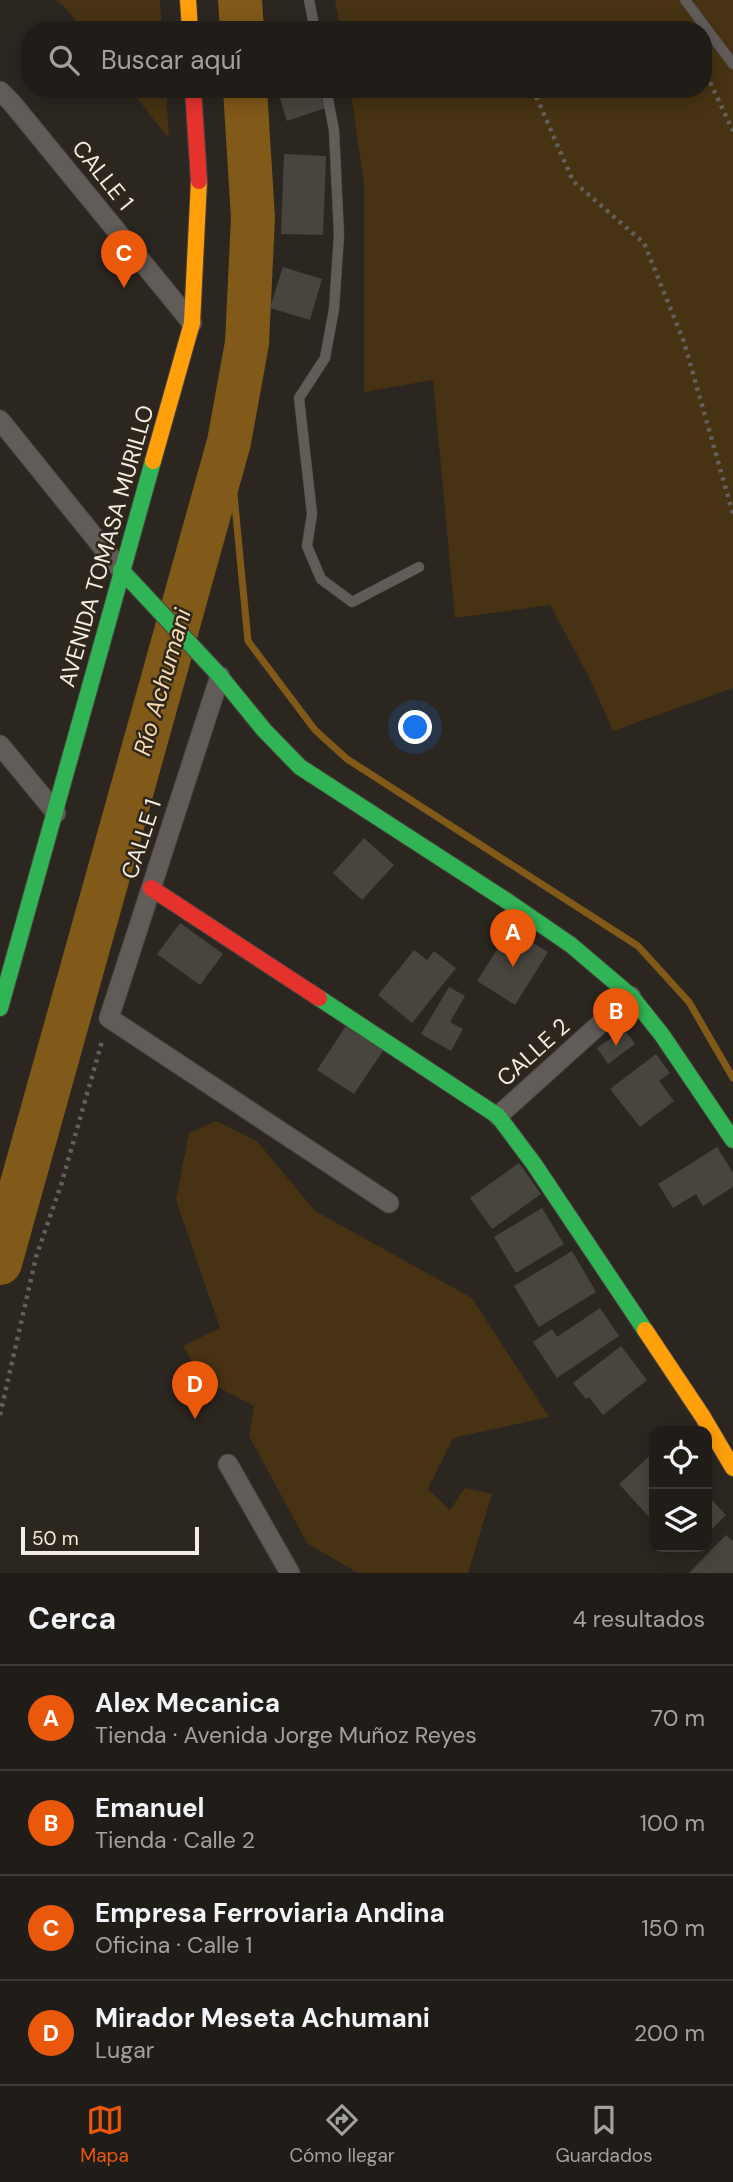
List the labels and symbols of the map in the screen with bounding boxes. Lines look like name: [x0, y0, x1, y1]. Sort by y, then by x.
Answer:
street label: CALLE 1: [66, 134, 140, 216]
pin: C: [101, 230, 147, 288]
street label: AVENIDA TOMASA MURILLO: [51, 402, 161, 690]
water label: Río Achumani: [126, 604, 198, 759]
your location: [398, 710, 432, 744]
street label: CALLE 1: [114, 795, 168, 883]
pin: A: [490, 909, 536, 967]
pin: B: [593, 988, 639, 1046]
street label: CALLE 2: [490, 1011, 576, 1093]
pin: D: [172, 1361, 218, 1419]
scale bar: [21, 1524, 200, 1556]

